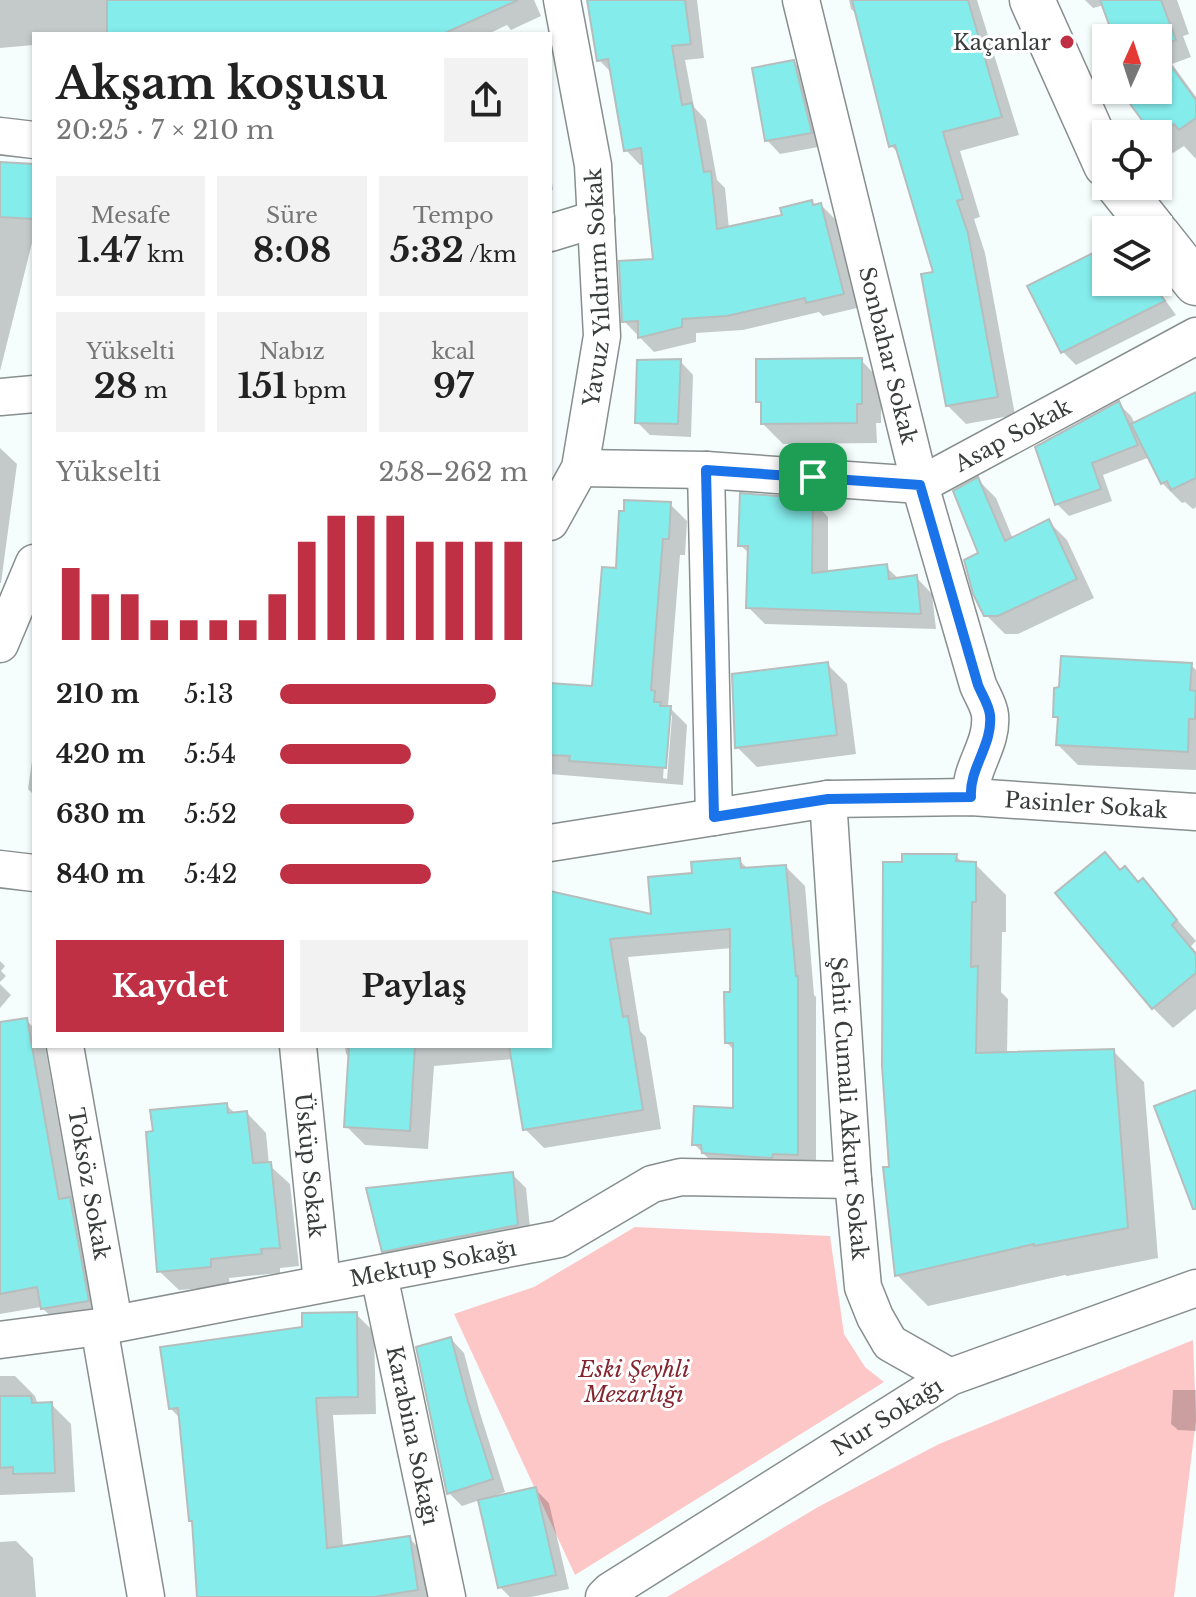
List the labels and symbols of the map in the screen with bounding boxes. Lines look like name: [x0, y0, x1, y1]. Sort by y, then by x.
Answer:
north arrow: [1092, 24, 1172, 104]
place label: Kaçanlar: [953, 29, 1052, 56]
marker: Kaçanlar: [1058, 33, 1076, 51]
street label: Yavuz Yıldırım Sokak: [577, 167, 616, 410]
street label: Sonbahar Sokak: [853, 264, 923, 448]
street label: Asap Sokak: [949, 393, 1076, 478]
pin: [779, 443, 847, 511]
street label: Pasinler Sokak: [1004, 786, 1169, 824]
street label: Şehit Cumali Akkurt Sokak: [824, 956, 873, 1262]
street label: Üsküp Sokak: [289, 1091, 330, 1240]
street label: Toksöz Sokak: [62, 1106, 116, 1263]
street label: Mektup Sokağı: [348, 1234, 519, 1293]
street label: Karabina Sokağı: [380, 1344, 445, 1528]
park label: Eski Şeyhli Mezarlığı: [578, 1356, 690, 1408]
street label: Nur Sokağı: [827, 1372, 948, 1462]

